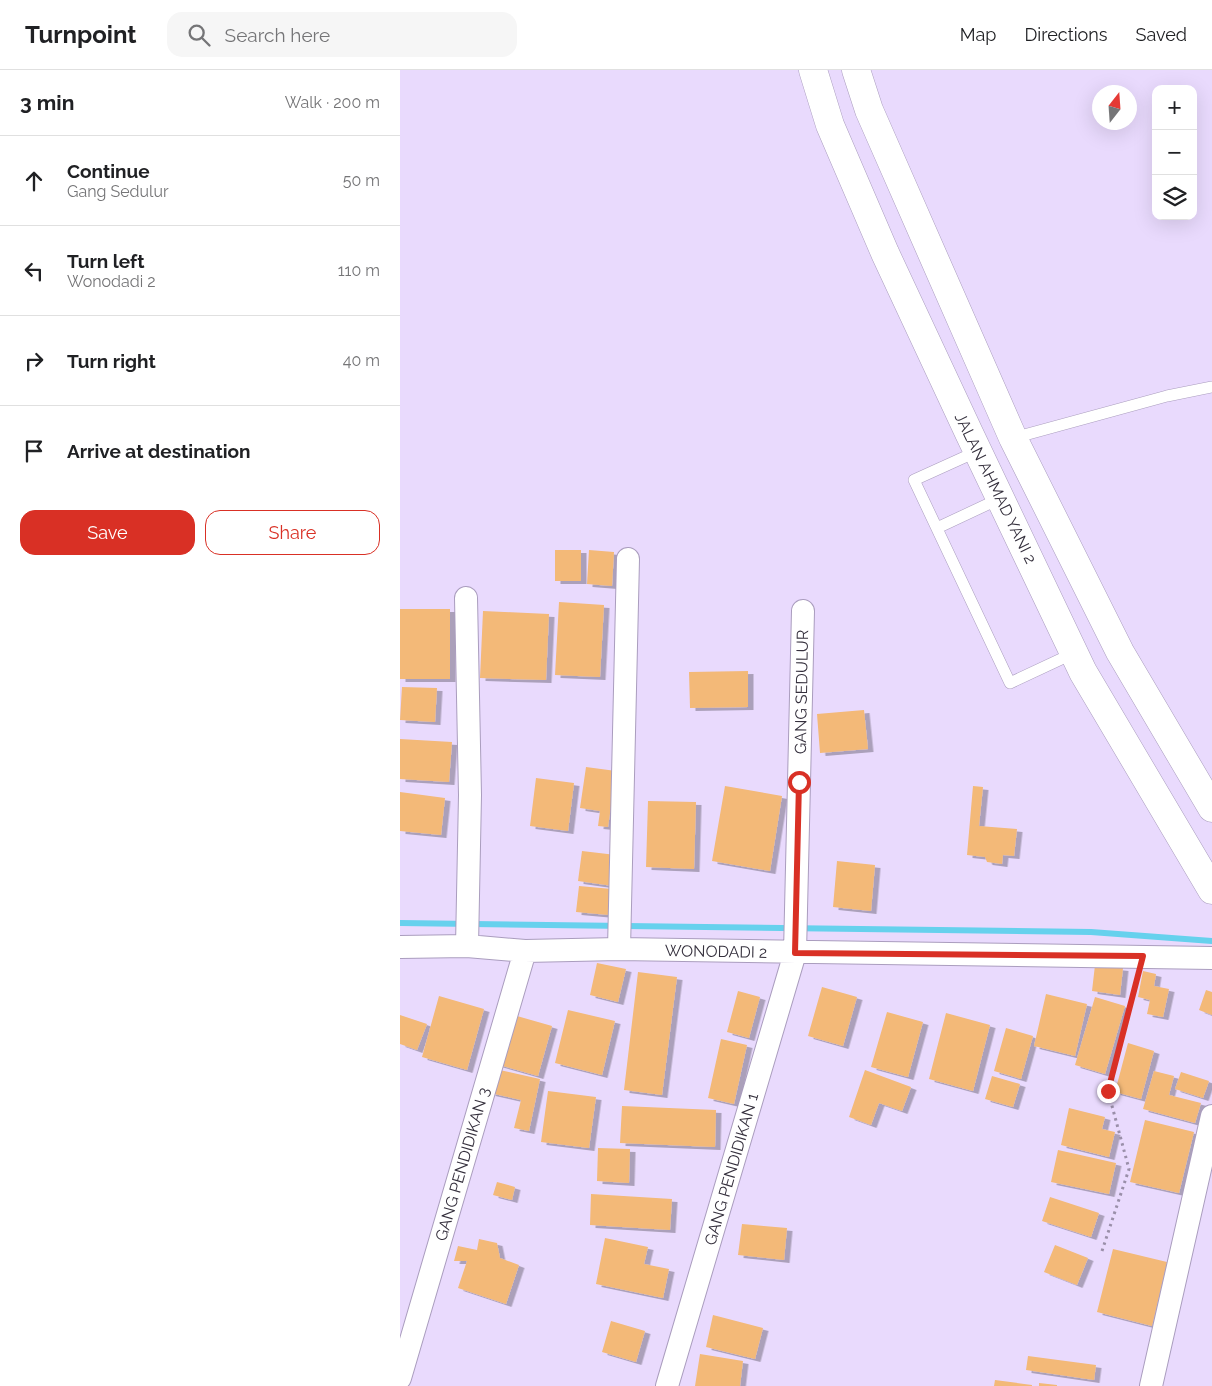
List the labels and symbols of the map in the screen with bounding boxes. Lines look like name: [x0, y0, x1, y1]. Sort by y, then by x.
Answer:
north arrow: [1092, 85, 1137, 130]
street label: JALAN AHMAD YANI 2: [951, 410, 1040, 567]
street label: GANG SEDULUR: [791, 630, 812, 754]
route start: [788, 771, 811, 794]
street label: WONODADI 2: [665, 941, 767, 962]
route end: [1097, 1080, 1120, 1103]
street label: GANG PENDIDIKAN 3: [431, 1085, 494, 1243]
street label: GANG PENDIDIKAN 1: [701, 1091, 762, 1247]

